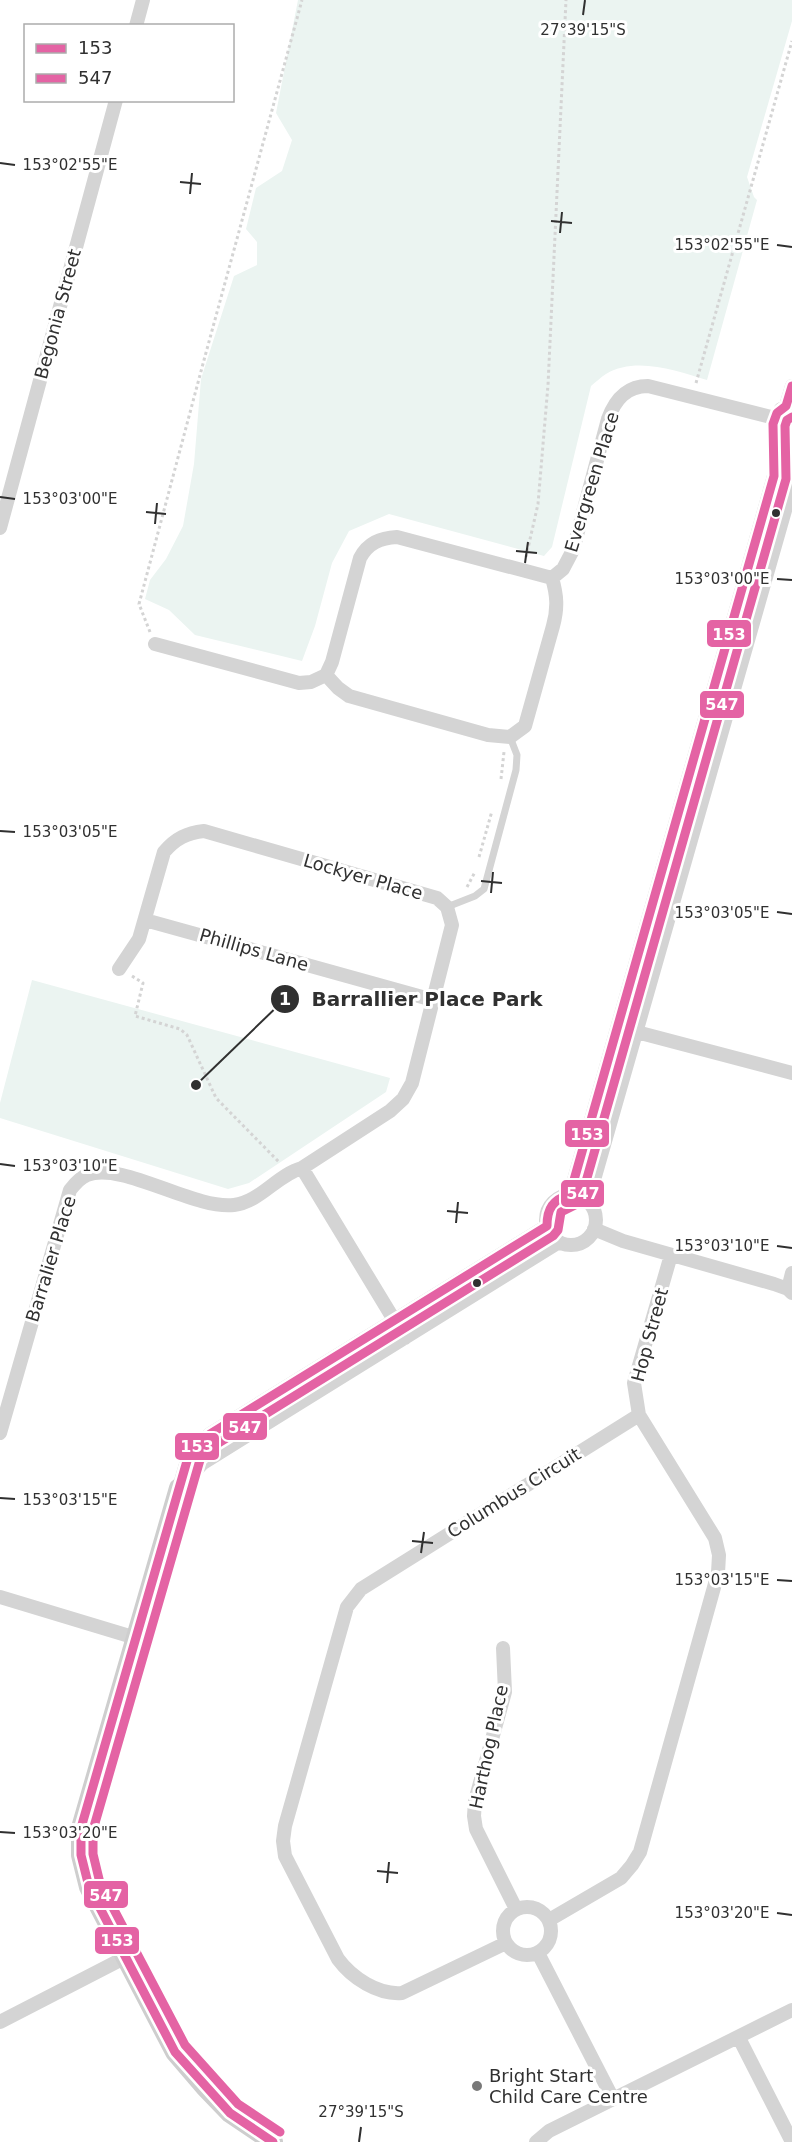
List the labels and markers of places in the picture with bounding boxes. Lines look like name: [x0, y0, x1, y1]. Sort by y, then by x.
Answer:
unlabelled marker: [770, 507, 782, 519]
callout: Barrallier Place Park: [270, 980, 555, 1018]
unlabelled marker: [471, 1277, 483, 1289]
place label: Bright Start Child Care Centre: [489, 2065, 648, 2107]
marker: Bright Start Child Care Centre: [470, 2079, 484, 2093]

